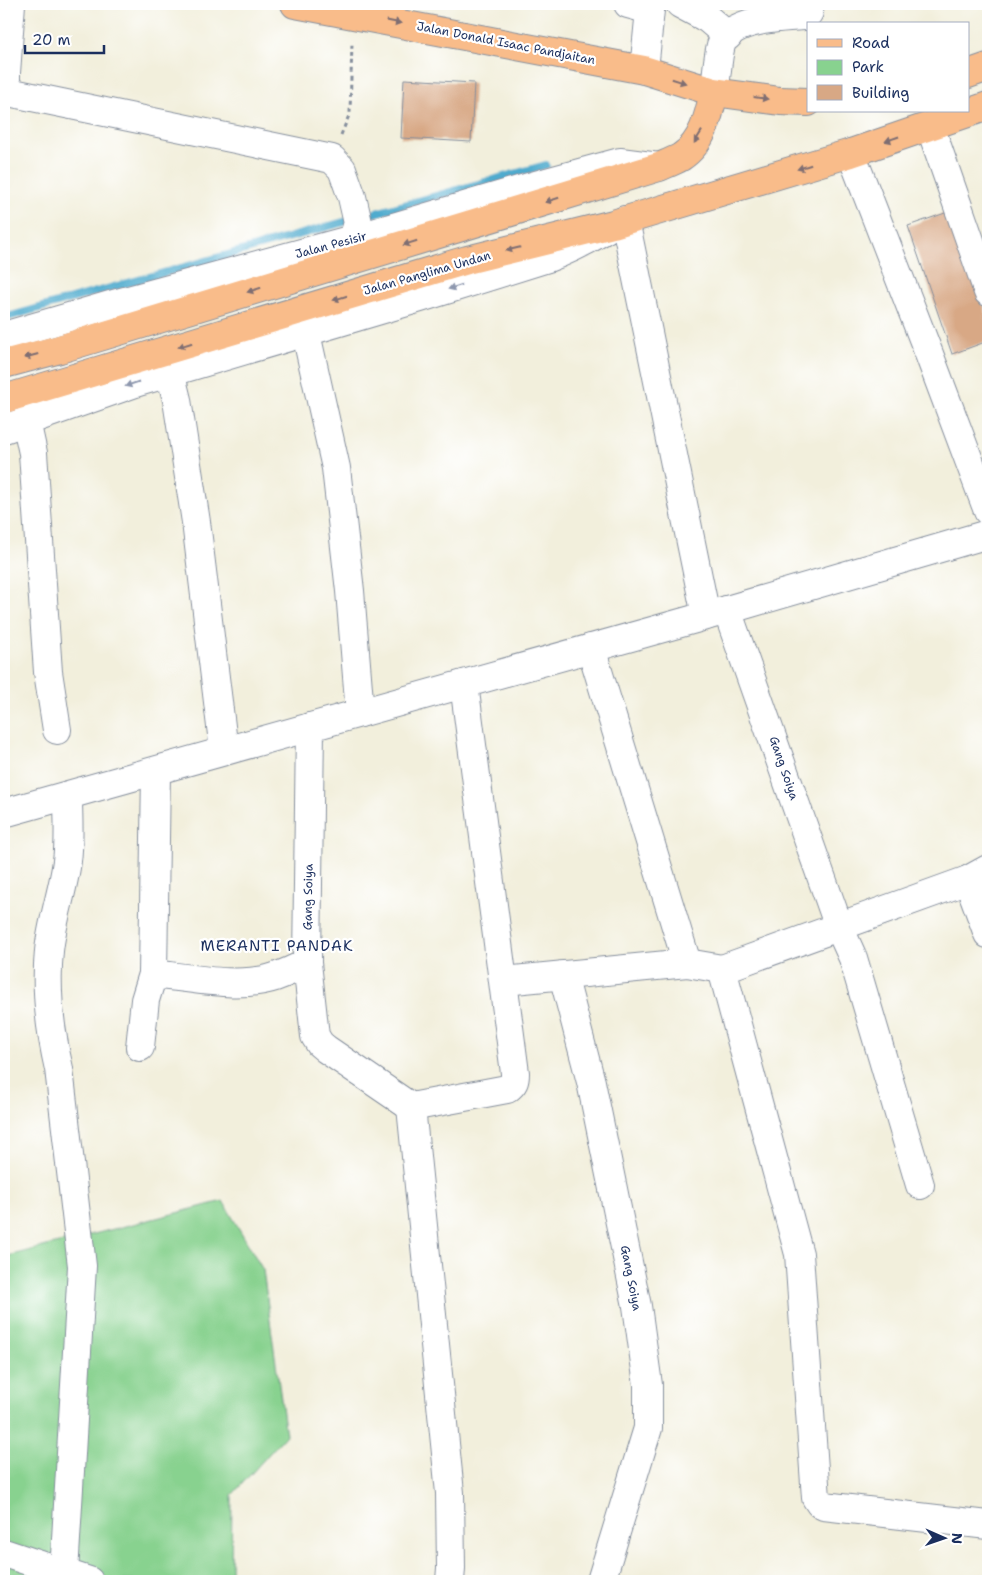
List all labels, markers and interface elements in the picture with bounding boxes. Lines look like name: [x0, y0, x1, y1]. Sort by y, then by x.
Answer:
street label: Jalan Donald Isaac Pandjaitan: [415, 18, 597, 68]
one-way arrow: [387, 19, 403, 27]
scale bar: [25, 22, 104, 54]
legend: [807, 22, 970, 112]
text: 20 m: [32, 30, 71, 50]
text: Road: [852, 33, 890, 53]
text: Park: [852, 57, 884, 77]
one-way arrow: [672, 77, 687, 85]
text: Building: [852, 83, 909, 103]
one-way arrow: [754, 94, 770, 102]
one-way arrow: [694, 130, 703, 144]
one-way arrow: [885, 136, 900, 143]
one-way arrow: [797, 163, 812, 171]
one-way arrow: [545, 197, 560, 205]
street label: Jalan Pesisir: [293, 228, 369, 262]
one-way arrow: [402, 240, 417, 248]
one-way arrow: [506, 245, 521, 253]
street label: Jalan Panglima Undan: [362, 247, 492, 299]
one-way arrow: [448, 284, 463, 292]
one-way arrow: [247, 286, 262, 294]
one-way arrow: [333, 294, 348, 302]
one-way arrow: [177, 341, 192, 349]
one-way arrow: [24, 352, 39, 360]
one-way arrow: [124, 380, 139, 388]
street label: Gang Soiya: [766, 734, 803, 803]
street label: Gang Soiya: [299, 863, 317, 930]
district label: MERANTI PANDAK: [200, 936, 354, 956]
street label: Gang Soiya: [617, 1244, 645, 1313]
north arrow: [920, 1512, 970, 1562]
text: N: [948, 1533, 966, 1544]

